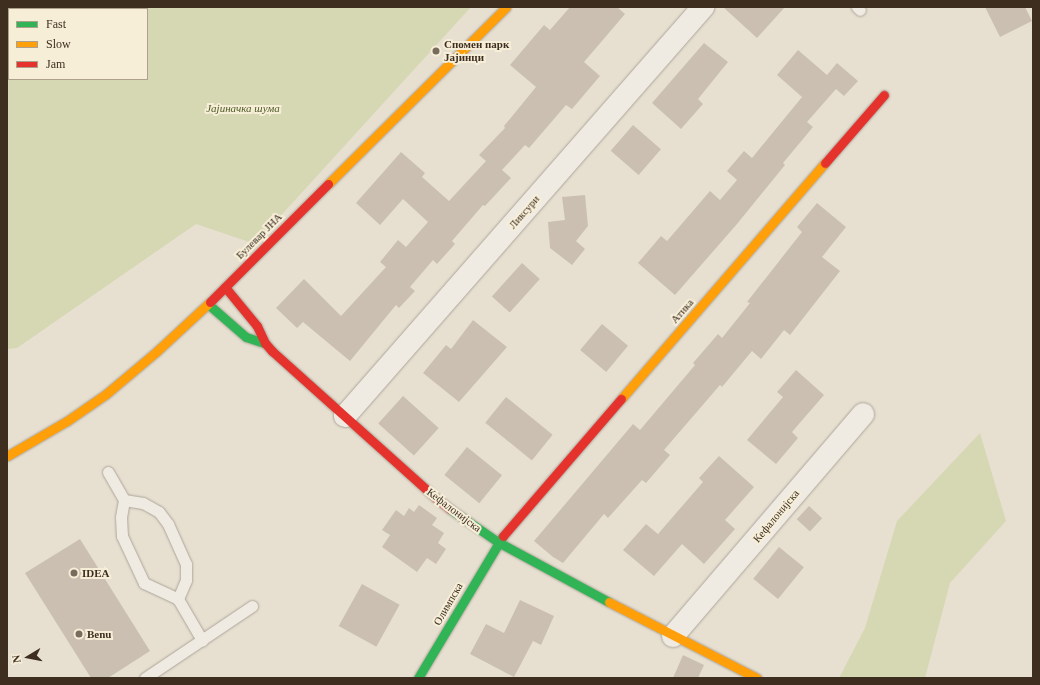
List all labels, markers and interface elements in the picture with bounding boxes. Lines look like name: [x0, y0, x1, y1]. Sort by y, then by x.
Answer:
legend: [8, 8, 148, 80]
text: Fast: [46, 17, 66, 31]
text: Slow: [46, 37, 71, 51]
place label: Спомен парк Јајинци: [444, 38, 509, 64]
marker: Спомен парк Јајинци: [431, 46, 441, 56]
text: Jam: [46, 57, 65, 71]
park label: Јајиначка шума: [206, 101, 280, 115]
street label: Ликсури: [506, 193, 542, 231]
street label: Булевар ЈНА: [233, 210, 285, 262]
street label: Атика: [668, 296, 696, 326]
street label: Кефалонијска: [424, 485, 484, 535]
street label: Кефалонијска: [750, 487, 802, 545]
place label: IDEA: [82, 566, 110, 580]
marker: IDEA: [69, 568, 79, 578]
street label: Олимпска: [431, 580, 465, 628]
place label: Benu: [87, 627, 111, 641]
marker: Benu: [74, 629, 84, 639]
north arrow: [8, 637, 48, 677]
text: N: [10, 654, 23, 664]

